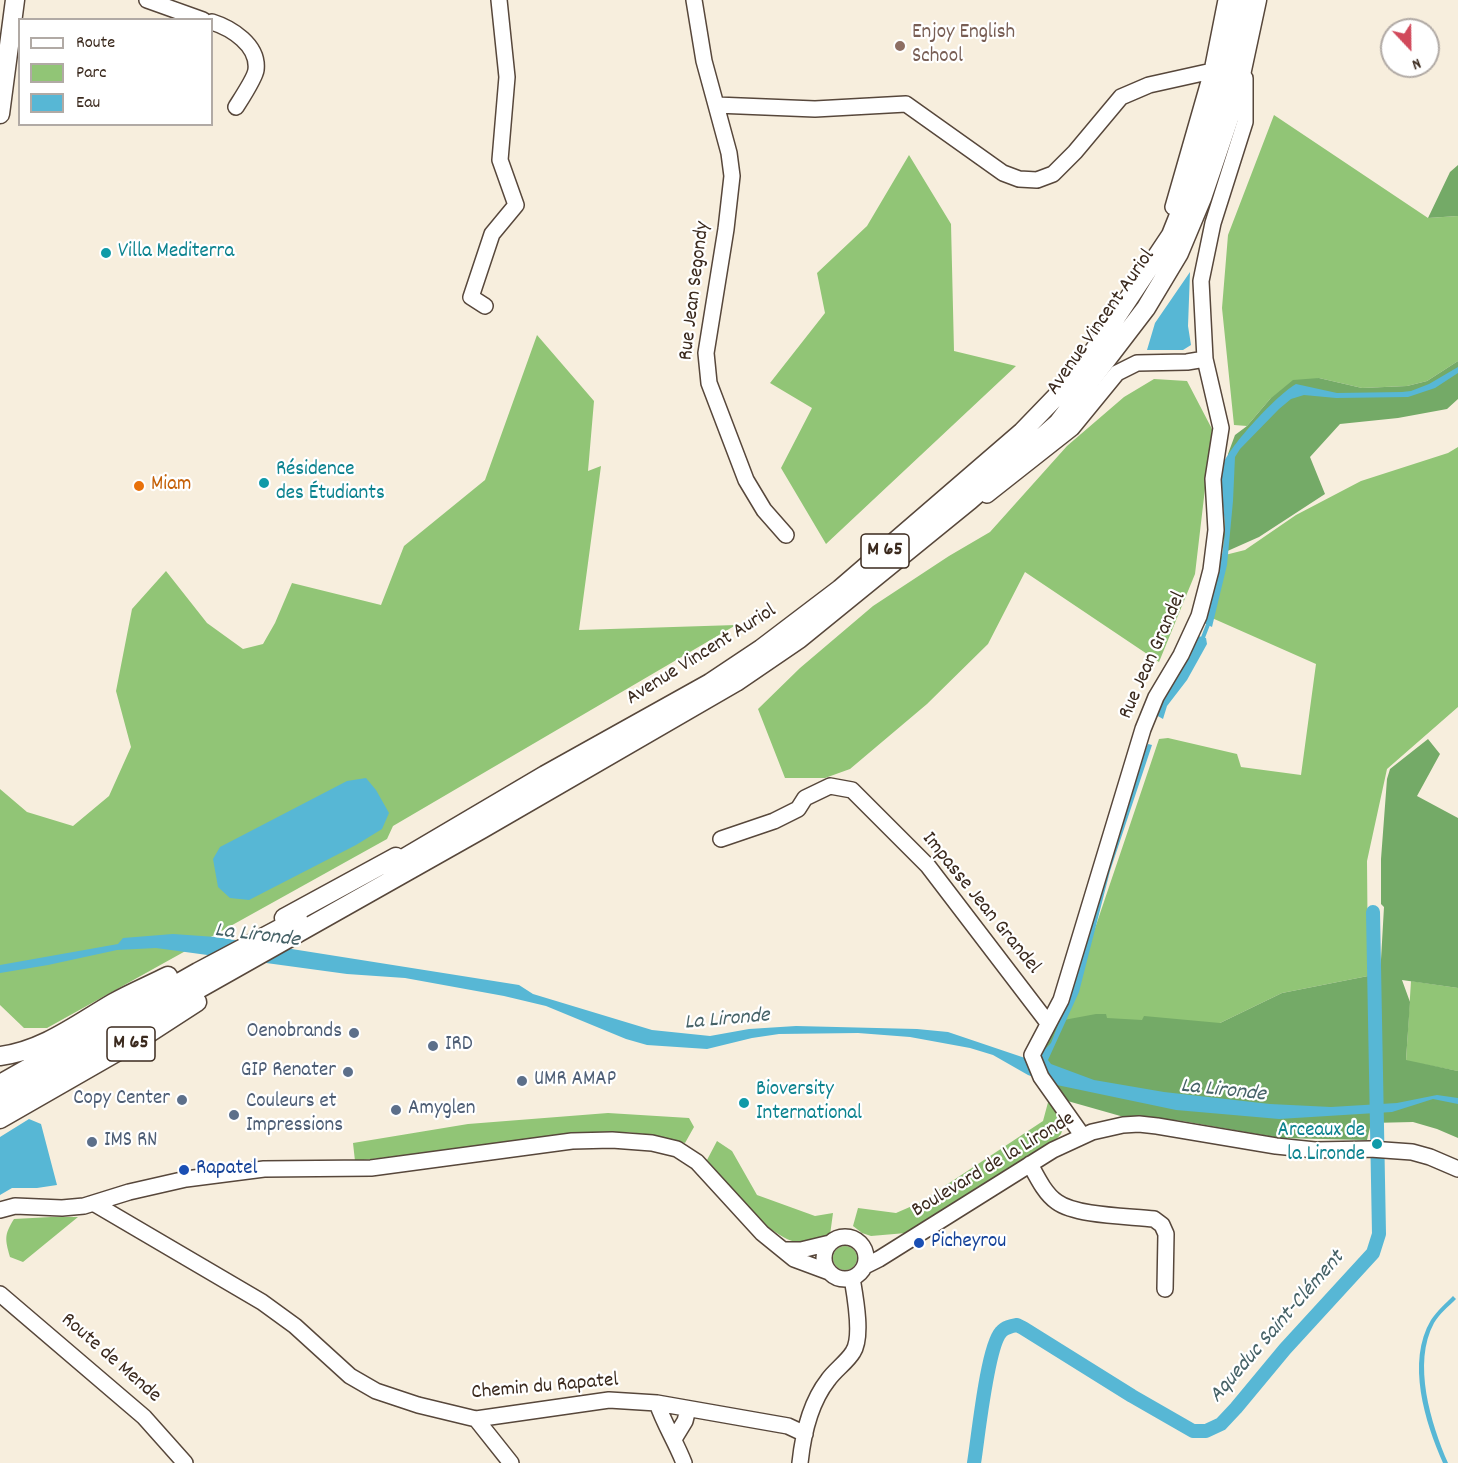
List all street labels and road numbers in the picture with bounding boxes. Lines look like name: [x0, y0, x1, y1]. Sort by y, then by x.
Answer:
street label: Rue Jean Segondy: [675, 220, 717, 362]
street label: Avenue Vincent Auriol: [1042, 245, 1162, 401]
road number: M 65: [861, 534, 909, 568]
street label: Rue Jean Grandel: [1115, 588, 1193, 724]
street label: Avenue Vincent Auriol: [622, 600, 782, 712]
street label: Impasse Jean Grandel: [915, 828, 1045, 980]
road number: M 65: [107, 1027, 155, 1061]
street label: Boulevard de la Lironde: [908, 1107, 1080, 1225]
street label: Route de Mende: [55, 1309, 165, 1409]
street label: Chemin du Rapatel: [471, 1369, 619, 1407]

